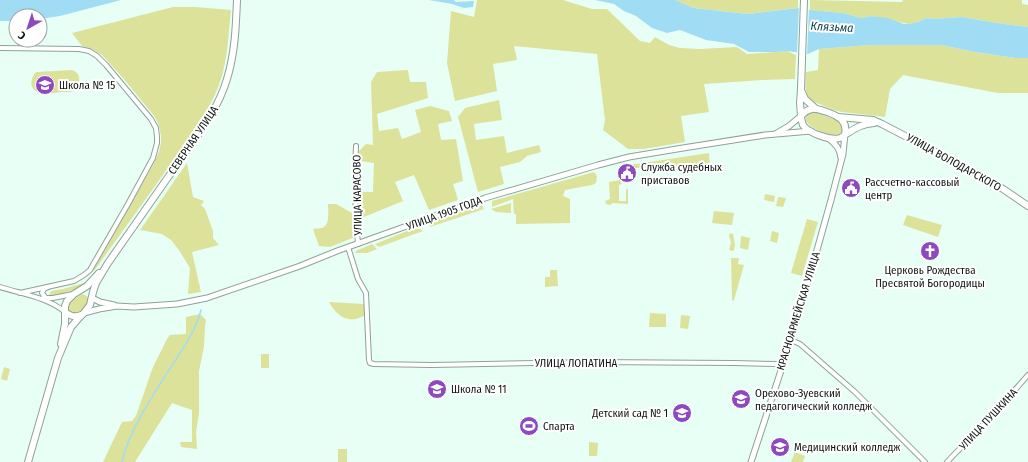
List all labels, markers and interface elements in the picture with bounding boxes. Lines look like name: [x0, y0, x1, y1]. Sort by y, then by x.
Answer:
north arrow: [8, 8, 48, 48]
water label: Клязьма: [810, 19, 854, 35]
text: С: [16, 28, 28, 42]
school or university icon: Школа № 15: [34, 74, 56, 96]
place label: Школа № 15: [59, 79, 115, 92]
street label: СЕВЕРНАЯ УЛИЦА: [166, 104, 221, 177]
street label: УЛИЦА ВОЛОДАРСКОГО: [903, 130, 1004, 194]
street label: УЛИЦА КАРАСОВО: [350, 154, 365, 237]
place label: Служба судебных приставов: [641, 161, 722, 187]
public building icon: Служба судебных приставов: [616, 162, 638, 184]
place label: Рассчетно-кассовый центр: [865, 176, 960, 202]
public building icon: Рассчетно-кассовый центр: [840, 177, 862, 199]
street label: УЛИЦА 1905 ГОДА: [404, 194, 484, 233]
church icon: Церковь Рождества Пресвятой Богородицы: [919, 240, 941, 262]
street label: КРАСНОАРМЕЙСКАЯ УЛИЦА: [774, 250, 823, 372]
place label: Церковь Рождества Пресвятой Богородицы: [875, 264, 985, 290]
street label: УЛИЦА ЛОПАТИНА: [534, 357, 618, 370]
school or university icon: Школа № 11: [426, 378, 448, 400]
place label: Школа № 11: [451, 383, 507, 396]
street label: УЛИЦА ПУШКИНА: [956, 386, 1020, 454]
place label: Орехово-Зуевский педагогический колледж: [755, 387, 872, 413]
school or university icon: Орехово-Зуевский педагогический колледж: [730, 388, 752, 410]
school or university icon: Детский сад № 1: [671, 402, 693, 424]
place label: Детский сад № 1: [591, 407, 668, 420]
sports icon: Спарта: [518, 415, 540, 437]
place label: Спарта: [543, 420, 575, 433]
school or university icon: Медицинский колледж: [769, 436, 791, 458]
place label: Медицинский колледж: [794, 441, 900, 454]

